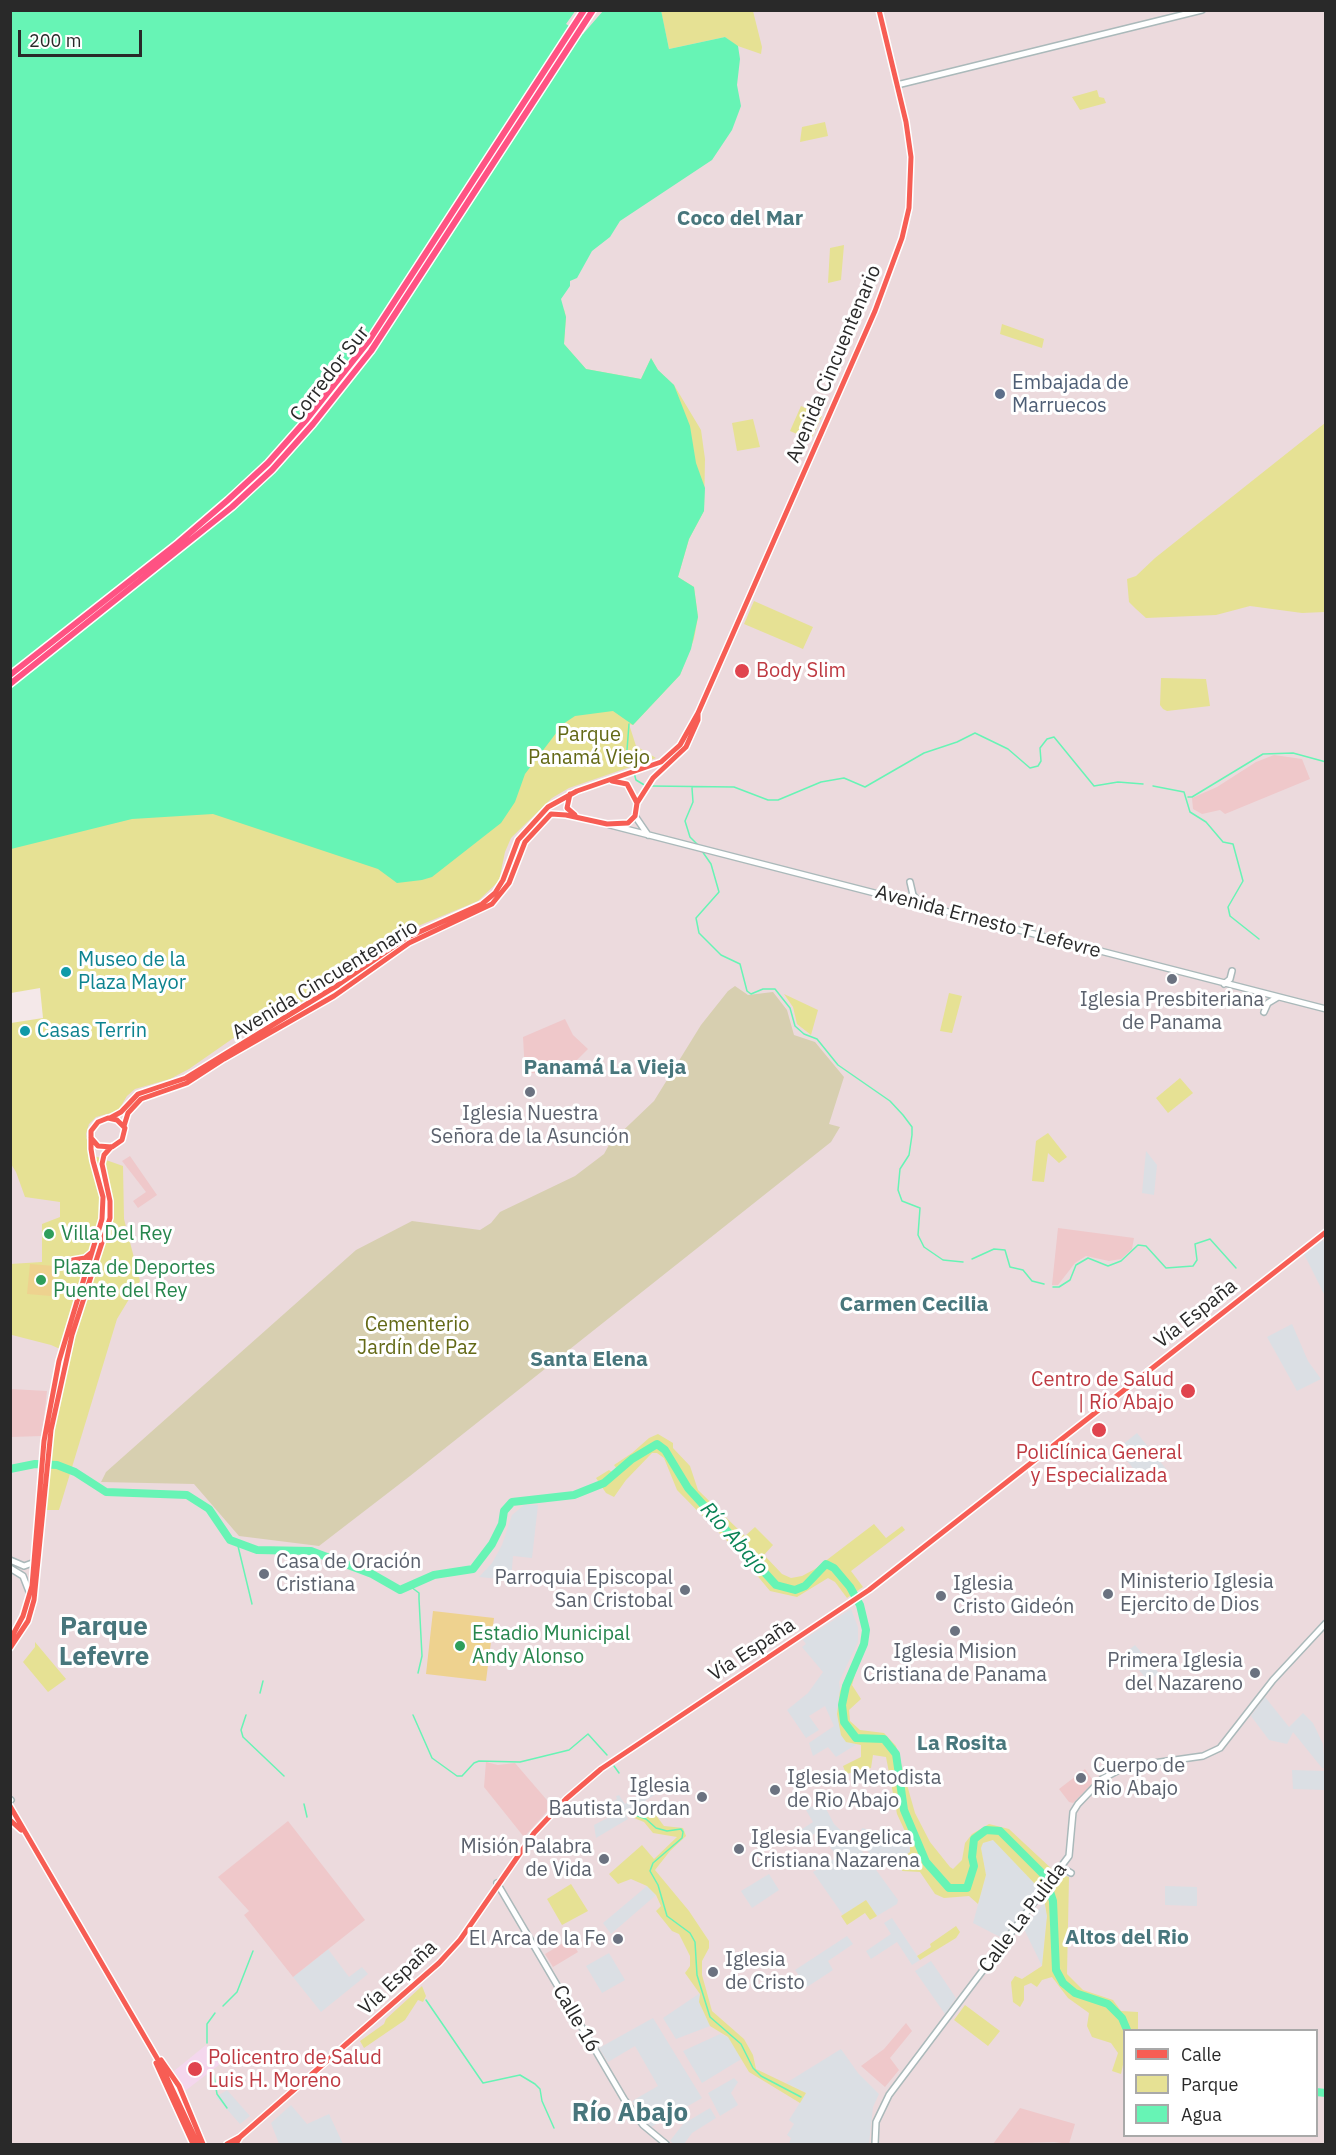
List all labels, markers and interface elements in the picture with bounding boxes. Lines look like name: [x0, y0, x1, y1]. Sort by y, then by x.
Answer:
scale bar: [21, 18, 146, 56]
text: 200 m: [29, 29, 81, 52]
district label: Coco del Mar: [677, 206, 803, 232]
street label: Avenida Cincuentenario: [781, 262, 887, 466]
street label: Corredor Sur: [285, 322, 375, 426]
place label: Embajada de Marruecos: [1012, 371, 1129, 418]
marker: Embajada de Marruecos: [993, 387, 1007, 401]
place label: Body Slim: [756, 659, 846, 683]
marker: Body Slim: [733, 662, 751, 680]
park label: Parque Panamá Viejo: [528, 723, 650, 770]
street label: Avenida Ernesto T Lefevre: [873, 880, 1103, 964]
street label: Avenida Cincuentenario: [228, 915, 422, 1045]
place label: Museo de la Plaza Mayor: [78, 948, 186, 995]
marker: Museo de la Plaza Mayor: [59, 965, 73, 979]
marker: Iglesia Presbiteriana de Panama: [1165, 972, 1179, 986]
place label: Iglesia Presbiteriana de Panama: [1080, 988, 1264, 1035]
place label: Casas Terrin: [37, 1019, 147, 1043]
marker: Casas Terrin: [18, 1024, 32, 1038]
district label: Panamá La Vieja: [523, 1055, 687, 1081]
marker: Iglesia Nuestra Señora de la Asunción: [523, 1085, 537, 1099]
place label: Iglesia Nuestra Señora de la Asunción: [431, 1102, 629, 1149]
place label: Villa Del Rey: [61, 1222, 172, 1246]
marker: Villa Del Rey: [42, 1227, 56, 1241]
place label: Plaza de Deportes Puente del Rey: [53, 1256, 215, 1303]
marker: Plaza de Deportes Puente del Rey: [34, 1273, 48, 1287]
street label: Vía España: [1150, 1274, 1242, 1354]
district label: Carmen Cecilia: [840, 1292, 988, 1318]
park label: Cementerio Jardín de Paz: [357, 1313, 477, 1360]
district label: Santa Elena: [530, 1347, 648, 1373]
place label: Centro de Salud | Río Abajo: [1031, 1368, 1174, 1415]
marker: Centro de Salud | Río Abajo: [1179, 1382, 1197, 1400]
marker: Policlínica General y Especializada: [1090, 1421, 1108, 1439]
place label: Policlínica General y Especializada: [1016, 1441, 1182, 1488]
water label: Río Abajo: [695, 1497, 773, 1581]
place label: Casa de Oración Cristiana: [276, 1550, 421, 1597]
place label: Parroquia Episcopal San Cristobal: [494, 1566, 673, 1613]
marker: Casa de Oración Cristiana: [257, 1567, 271, 1581]
place label: Ministerio Iglesia Ejercito de Dios: [1120, 1570, 1274, 1617]
place label: Iglesia Cristo Gideón: [953, 1572, 1074, 1619]
marker: Parroquia Episcopal San Cristobal: [678, 1583, 692, 1597]
marker: Ministerio Iglesia Ejercito de Dios: [1101, 1587, 1115, 1601]
marker: Iglesia Cristo Gideón: [934, 1589, 948, 1603]
district label: Parque Lefevre: [59, 1611, 149, 1672]
street label: Vía España: [704, 1613, 800, 1687]
place label: Estadio Municipal Andy Alonso: [472, 1622, 630, 1669]
marker: Iglesia Mision Cristiana de Panama: [948, 1624, 962, 1638]
marker: Estadio Municipal Andy Alonso: [453, 1639, 467, 1653]
place label: Iglesia Mision Cristiana de Panama: [863, 1640, 1047, 1687]
place label: Primera Iglesia del Nazareno: [1107, 1649, 1243, 1696]
marker: Primera Iglesia del Nazareno: [1248, 1666, 1262, 1680]
district label: La Rosita: [917, 1731, 1007, 1757]
place label: Cuerpo de Rio Abajo: [1093, 1754, 1185, 1801]
place label: Iglesia Metodista de Rio Abajo: [787, 1766, 941, 1813]
marker: Cuerpo de Rio Abajo: [1074, 1771, 1088, 1785]
place label: Iglesia Bautista Jordan: [549, 1774, 690, 1821]
marker: Iglesia Metodista de Rio Abajo: [768, 1783, 782, 1797]
marker: Iglesia Bautista Jordan: [695, 1790, 709, 1804]
place label: Iglesia Evangelica Cristiana Nazarena: [751, 1826, 920, 1873]
place label: Misión Palabra de Vida: [460, 1835, 592, 1882]
marker: Iglesia Evangelica Cristiana Nazarena: [732, 1842, 746, 1856]
marker: Misión Palabra de Vida: [597, 1852, 611, 1866]
street label: Calle La Pulida: [974, 1858, 1072, 1978]
district label: Altos del Rio: [1065, 1925, 1189, 1951]
place label: El Arca de la Fe: [469, 1927, 606, 1951]
marker: El Arca de la Fe: [611, 1932, 625, 1946]
street label: Vía España: [354, 1936, 442, 2020]
place label: Iglesia de Cristo: [725, 1948, 805, 1995]
marker: Iglesia de Cristo: [706, 1965, 720, 1979]
street label: Calle 16: [547, 1981, 605, 2057]
legend: [1123, 2029, 1318, 2137]
text: Calle: [1181, 2043, 1221, 2066]
place label: Policentro de Salud Luis H. Moreno: [208, 2046, 382, 2093]
marker: Policentro de Salud Luis H. Moreno: [186, 2060, 204, 2078]
text: Parque: [1181, 2073, 1238, 2096]
district label: Río Abajo: [572, 2097, 688, 2129]
text: Agua: [1181, 2103, 1222, 2126]

